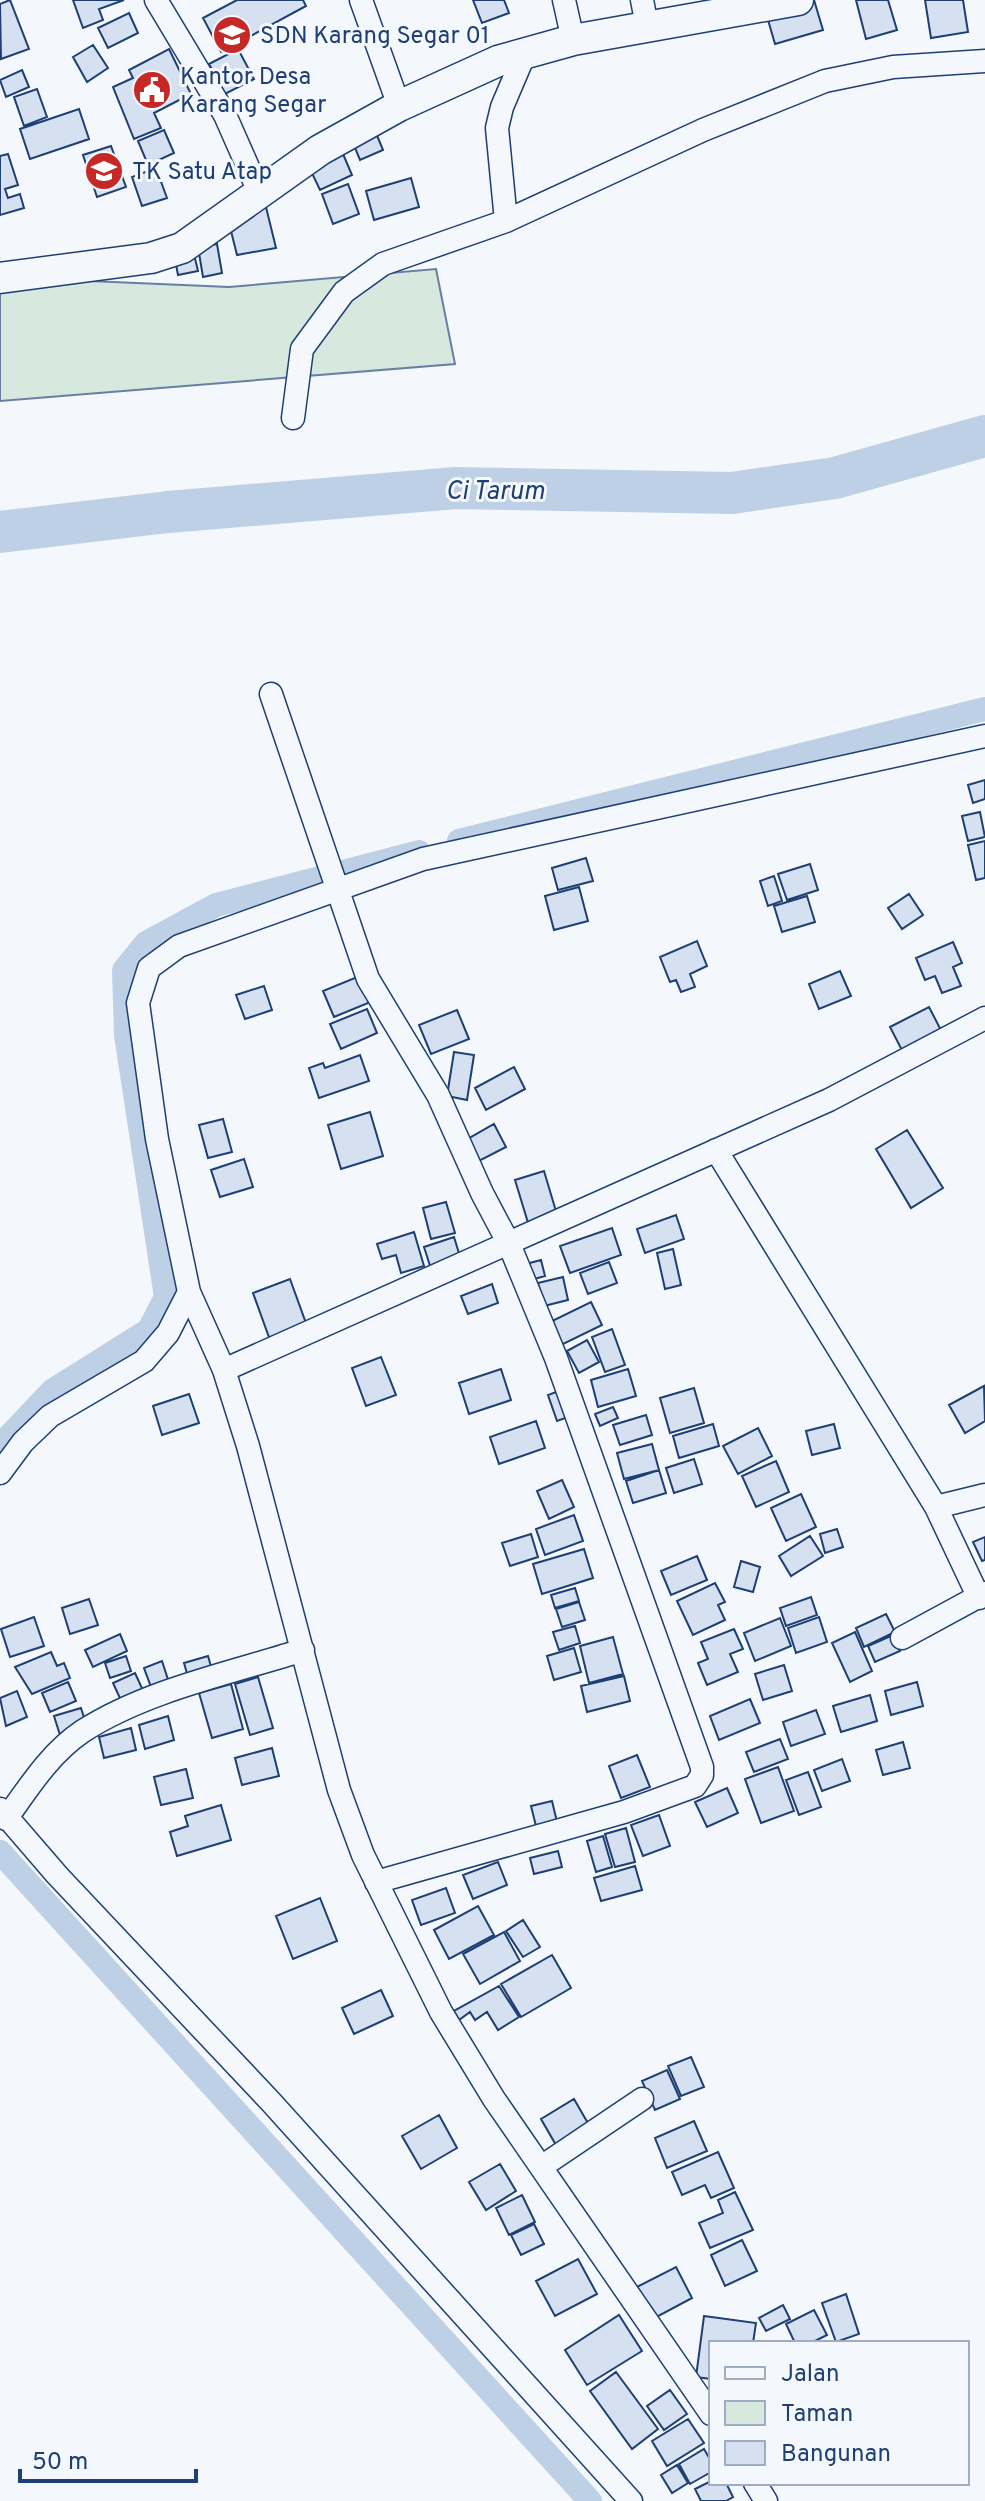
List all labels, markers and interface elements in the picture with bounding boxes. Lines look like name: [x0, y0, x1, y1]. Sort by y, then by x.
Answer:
school or university icon: SDN Karang Segar 01: [211, 14, 253, 56]
place label: SDN Karang Segar 01: [260, 22, 490, 52]
place label: Kantor Desa Karang Segar: [180, 63, 326, 121]
public building icon: Kantor Desa Karang Segar: [131, 69, 173, 111]
school or university icon: TK Satu Atap: [83, 150, 125, 192]
place label: TK Satu Atap: [132, 158, 272, 188]
water label: Ci Tarum: [446, 476, 545, 509]
legend: [709, 2341, 969, 2485]
text: Jalan: [781, 2360, 839, 2390]
text: Taman: [781, 2400, 853, 2430]
scale bar: [20, 2433, 196, 2483]
text: Bangunan: [781, 2440, 891, 2470]
text: 50 m: [32, 2448, 88, 2478]

